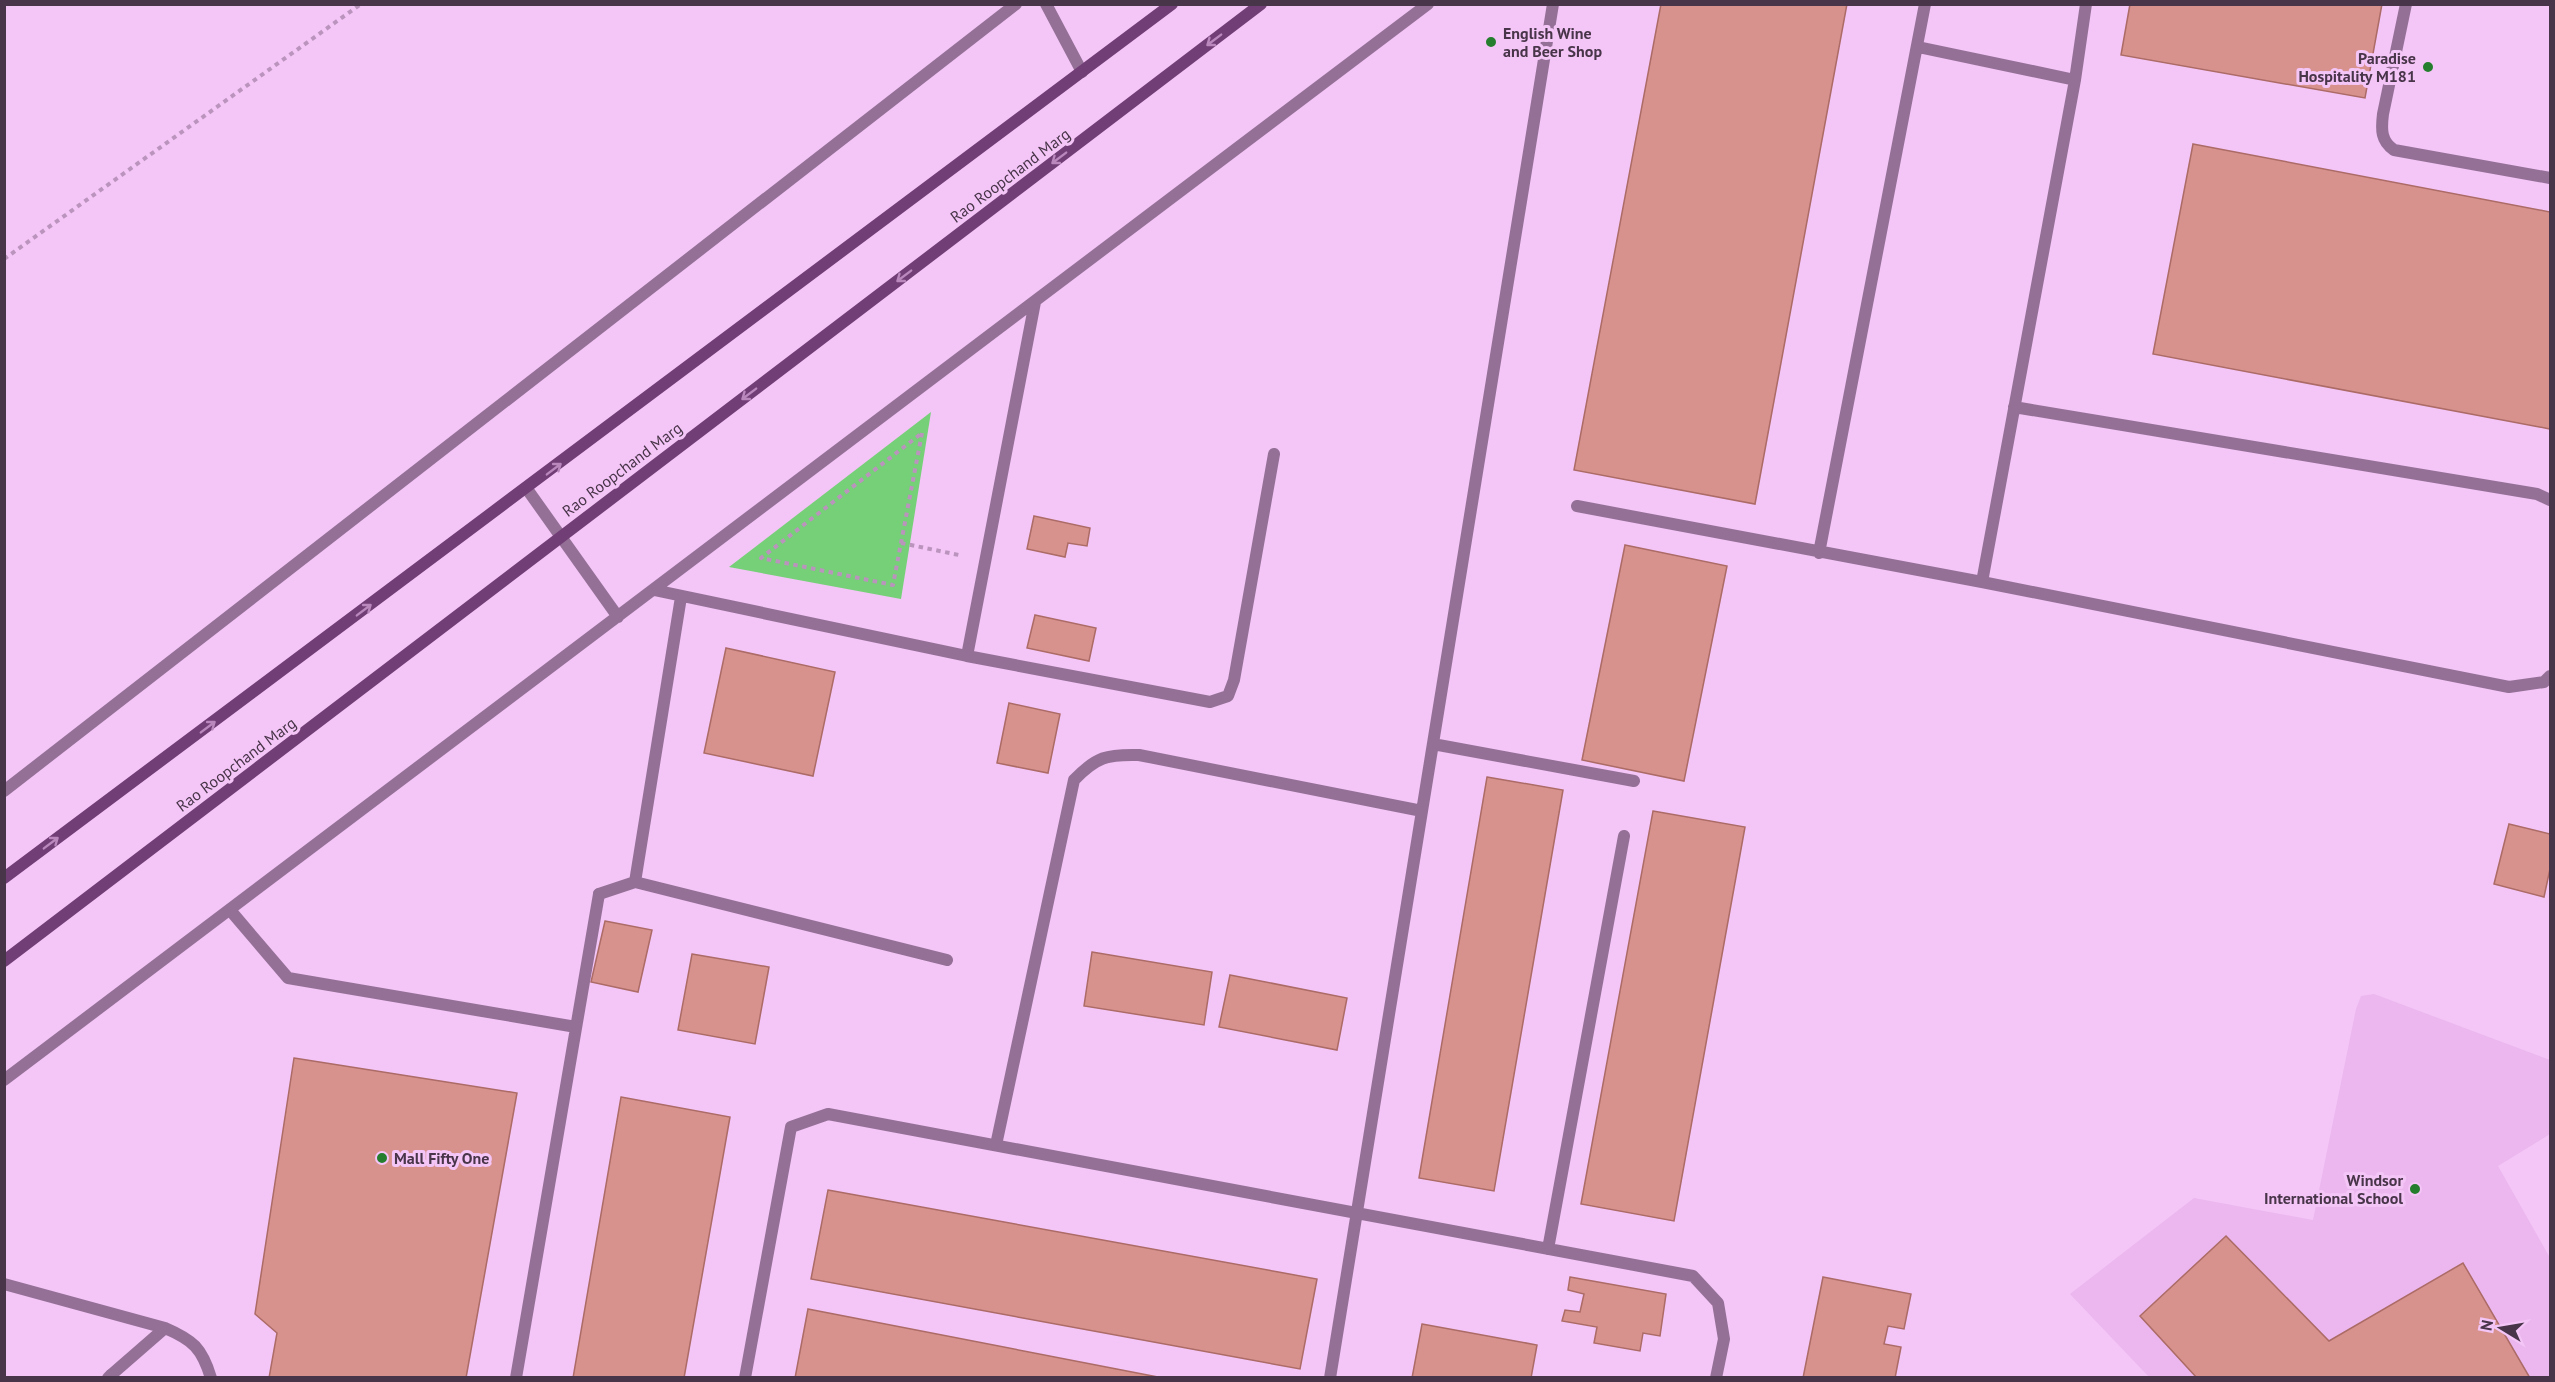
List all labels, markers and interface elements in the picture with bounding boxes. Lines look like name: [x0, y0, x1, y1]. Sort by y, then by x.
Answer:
place label: English Wine and Beer Shop: [1503, 23, 1602, 61]
one-way arrow: [1207, 34, 1223, 46]
marker: English Wine and Beer Shop: [1484, 35, 1498, 49]
place label: Paradise Hospitality M181: [2298, 48, 2416, 86]
marker: Paradise Hospitality M181: [2421, 60, 2435, 74]
street label: Rao Roopchand Marg: [946, 123, 1074, 227]
one-way arrow: [1052, 152, 1068, 165]
one-way arrow: [896, 269, 912, 282]
one-way arrow: [741, 388, 757, 400]
street label: Rao Roopchand Marg: [558, 417, 686, 521]
one-way arrow: [546, 462, 562, 475]
one-way arrow: [356, 604, 372, 617]
street label: Rao Roopchand Marg: [172, 712, 300, 816]
one-way arrow: [199, 721, 215, 733]
one-way arrow: [43, 837, 59, 850]
place label: Mall Fifty One: [394, 1148, 489, 1168]
marker: Mall Fifty One: [375, 1151, 389, 1165]
place label: Windsor International School: [2264, 1170, 2403, 1208]
marker: Windsor International School: [2408, 1182, 2422, 1196]
north arrow: [2471, 1298, 2531, 1358]
text: N: [2475, 1318, 2497, 1332]

